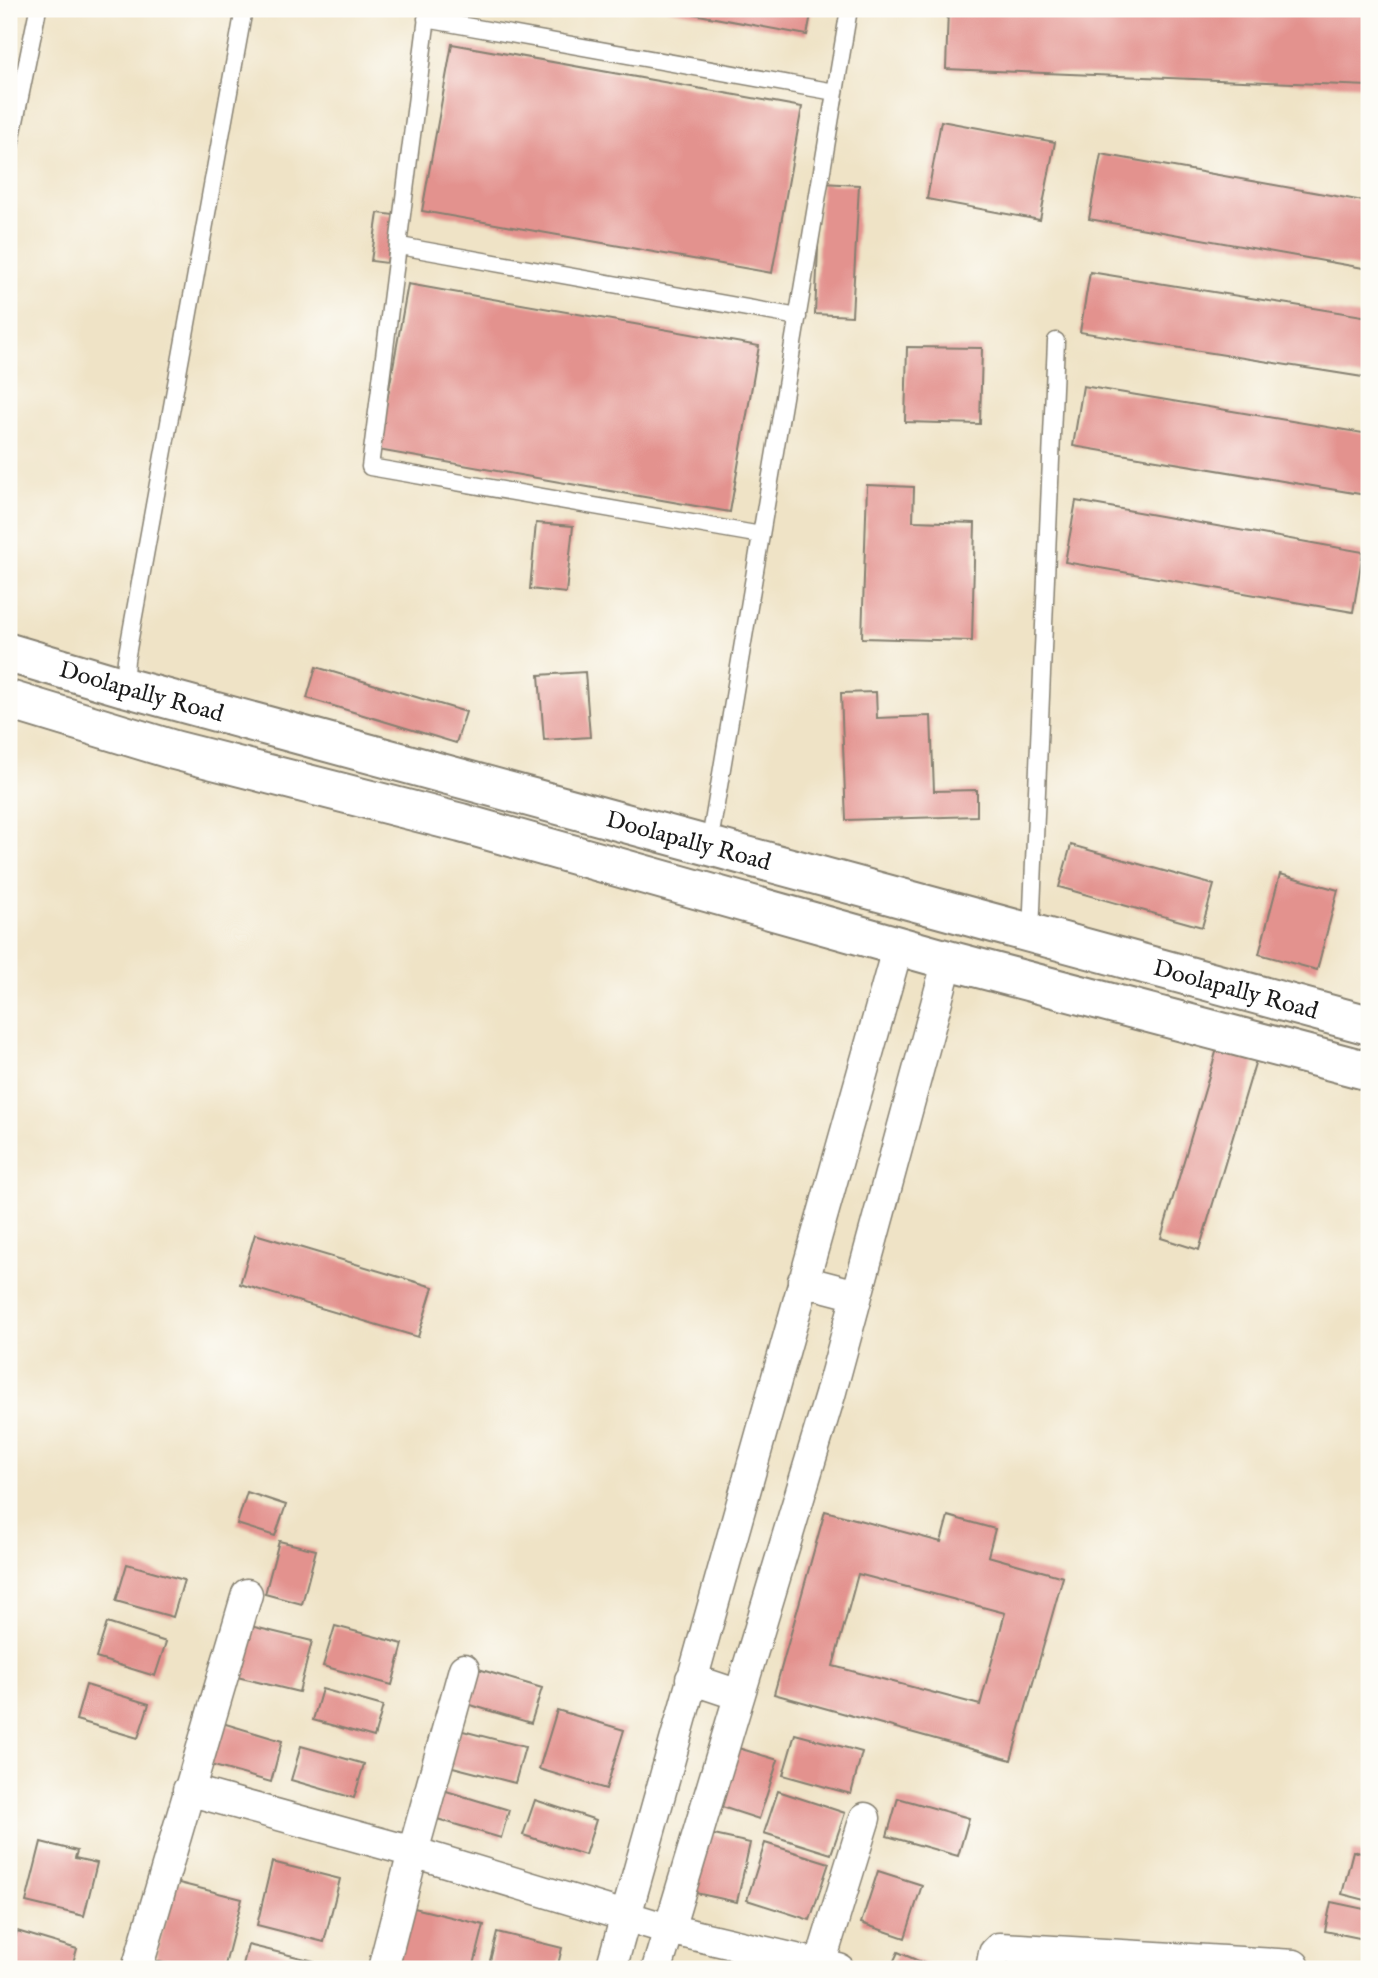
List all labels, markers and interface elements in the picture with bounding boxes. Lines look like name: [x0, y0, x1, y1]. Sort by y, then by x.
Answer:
street label: Doolapally Road: [55, 655, 227, 730]
street label: Doolapally Road: [602, 805, 774, 879]
street label: Doolapally Road: [1150, 953, 1322, 1028]

